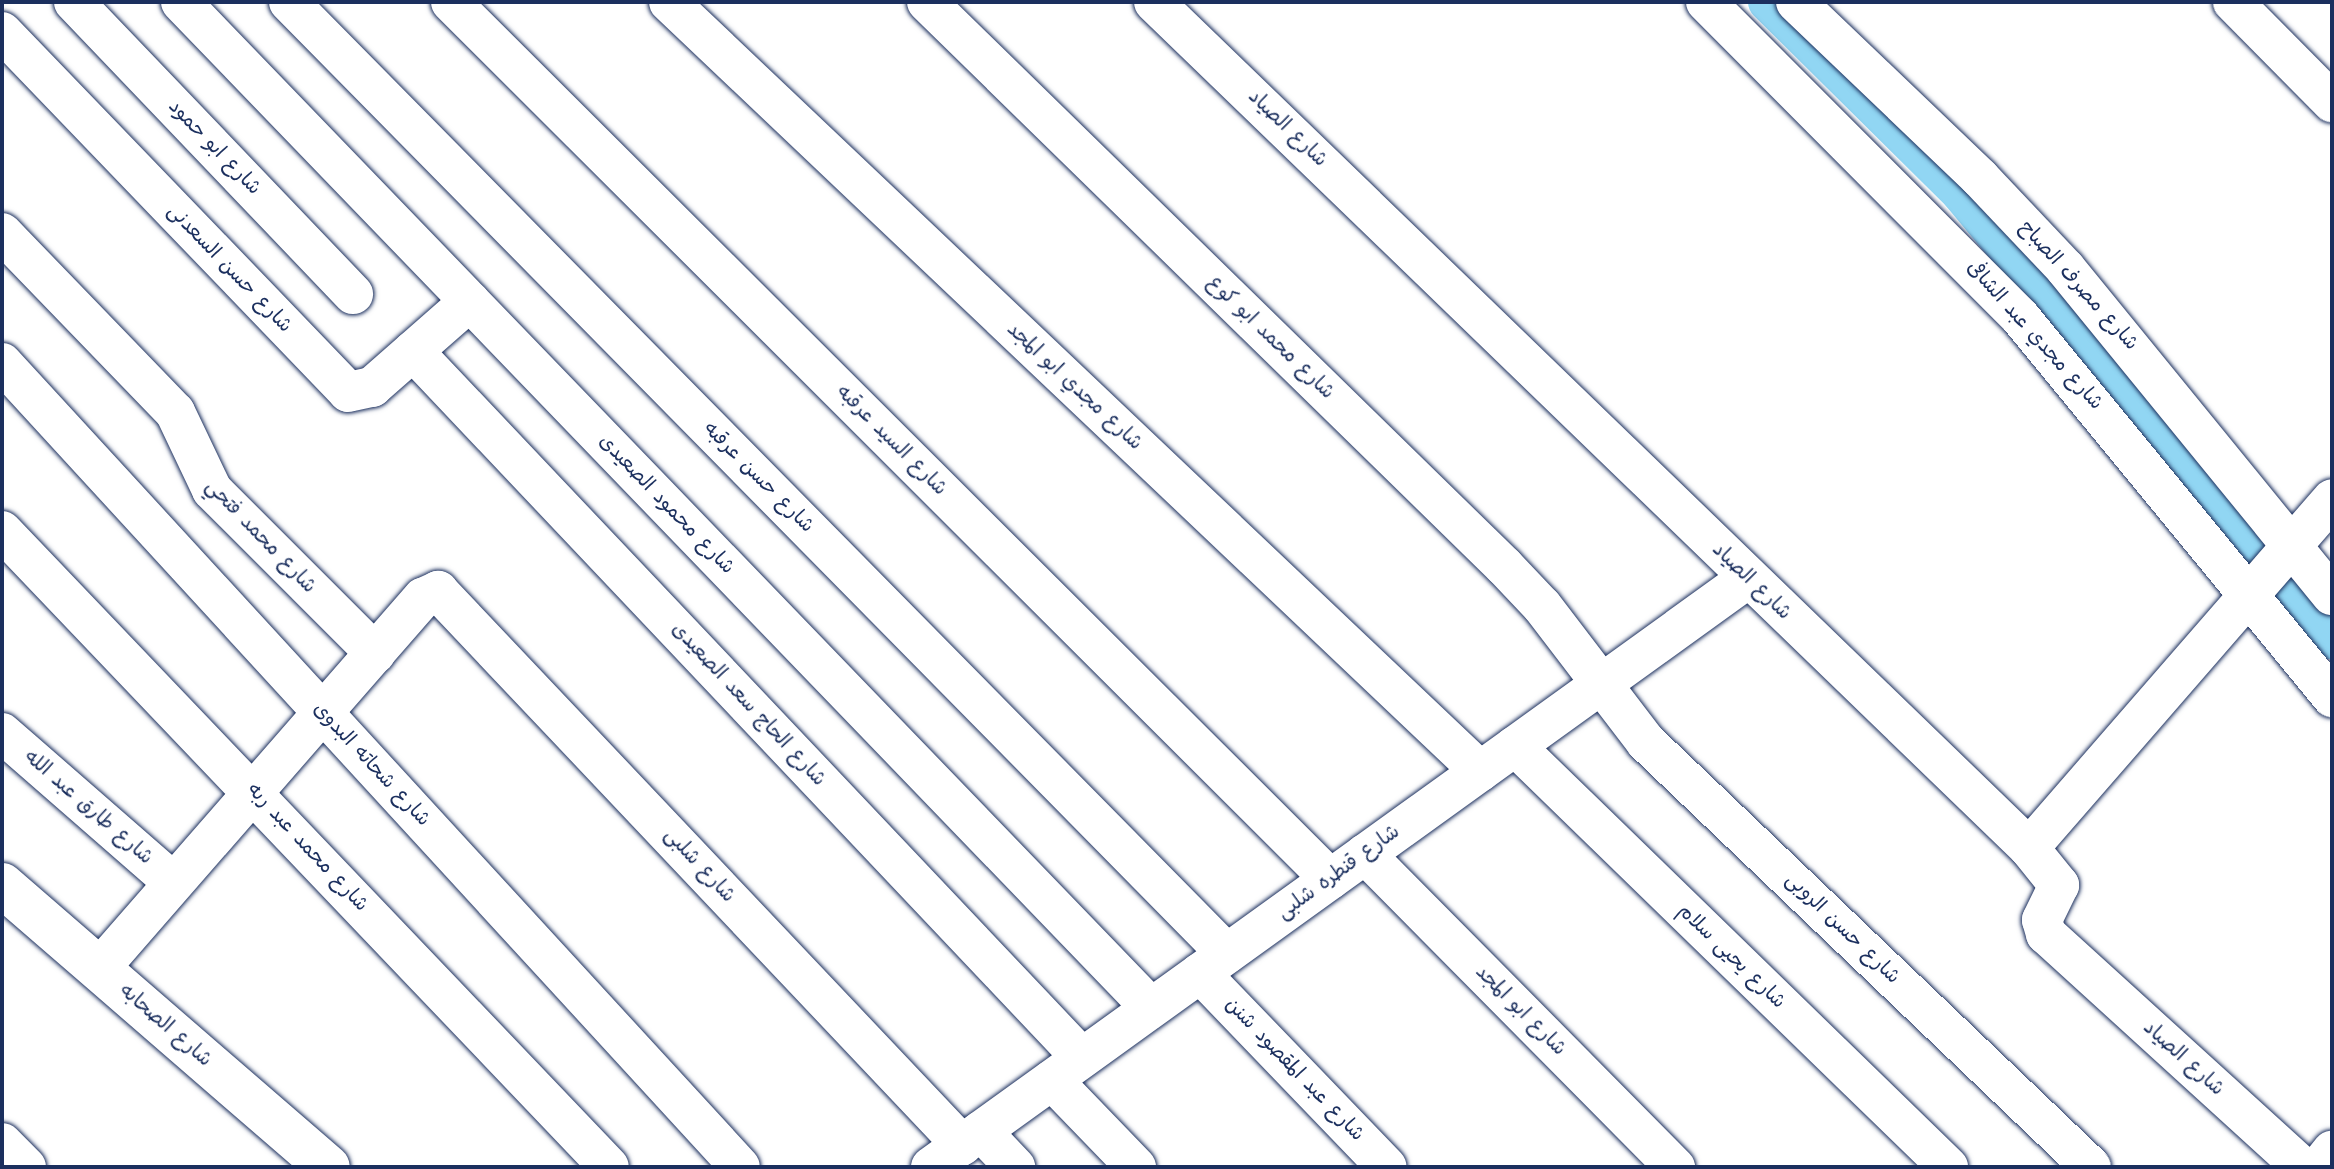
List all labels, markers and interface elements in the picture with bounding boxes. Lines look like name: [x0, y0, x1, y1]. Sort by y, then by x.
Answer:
street label: شارع الصياد: [1242, 85, 1332, 173]
street label: شارع ابو حمود: [163, 95, 265, 201]
street label: شارع حسن السعدنى: [162, 200, 296, 338]
street label: شارع مصرف الصباح: [2013, 216, 2143, 356]
street label: شارع مجدي عبد الشافى: [1961, 257, 2107, 415]
street label: شارع محمد ابو كوع: [1201, 271, 1339, 405]
street label: شارع مجدي ابو المجد: [1001, 318, 1147, 456]
street label: شارع السيد عرقبه: [831, 381, 951, 501]
street label: شارع حسن عرقبه: [698, 418, 818, 538]
street label: شارع محمود الصعيدى: [593, 430, 739, 580]
street label: شارع محمد فتحي: [200, 475, 320, 599]
street label: شارع الصياد: [1706, 538, 1796, 626]
street label: شارع الحاج سعد الصعيدى: [666, 618, 830, 792]
street label: شارع شحاته البدوى: [307, 698, 435, 832]
street label: شارع طارق عبد الله: [19, 746, 157, 870]
street label: شارع محمد عبد ربه: [241, 779, 373, 917]
street label: شارع قنطره شلبى: [1273, 820, 1405, 926]
street label: شارع شلبى: [658, 824, 740, 908]
street label: شارع حسن الروبى: [1780, 868, 1904, 990]
street label: شارع يحيى سلام: [1672, 900, 1790, 1014]
street label: شارع ابو المجد: [1470, 961, 1570, 1061]
street label: شارع الصحابه: [114, 979, 216, 1073]
street label: شارع عبد المقصود شنن: [1219, 993, 1369, 1147]
street label: شارع الصياد: [2138, 1016, 2228, 1102]

